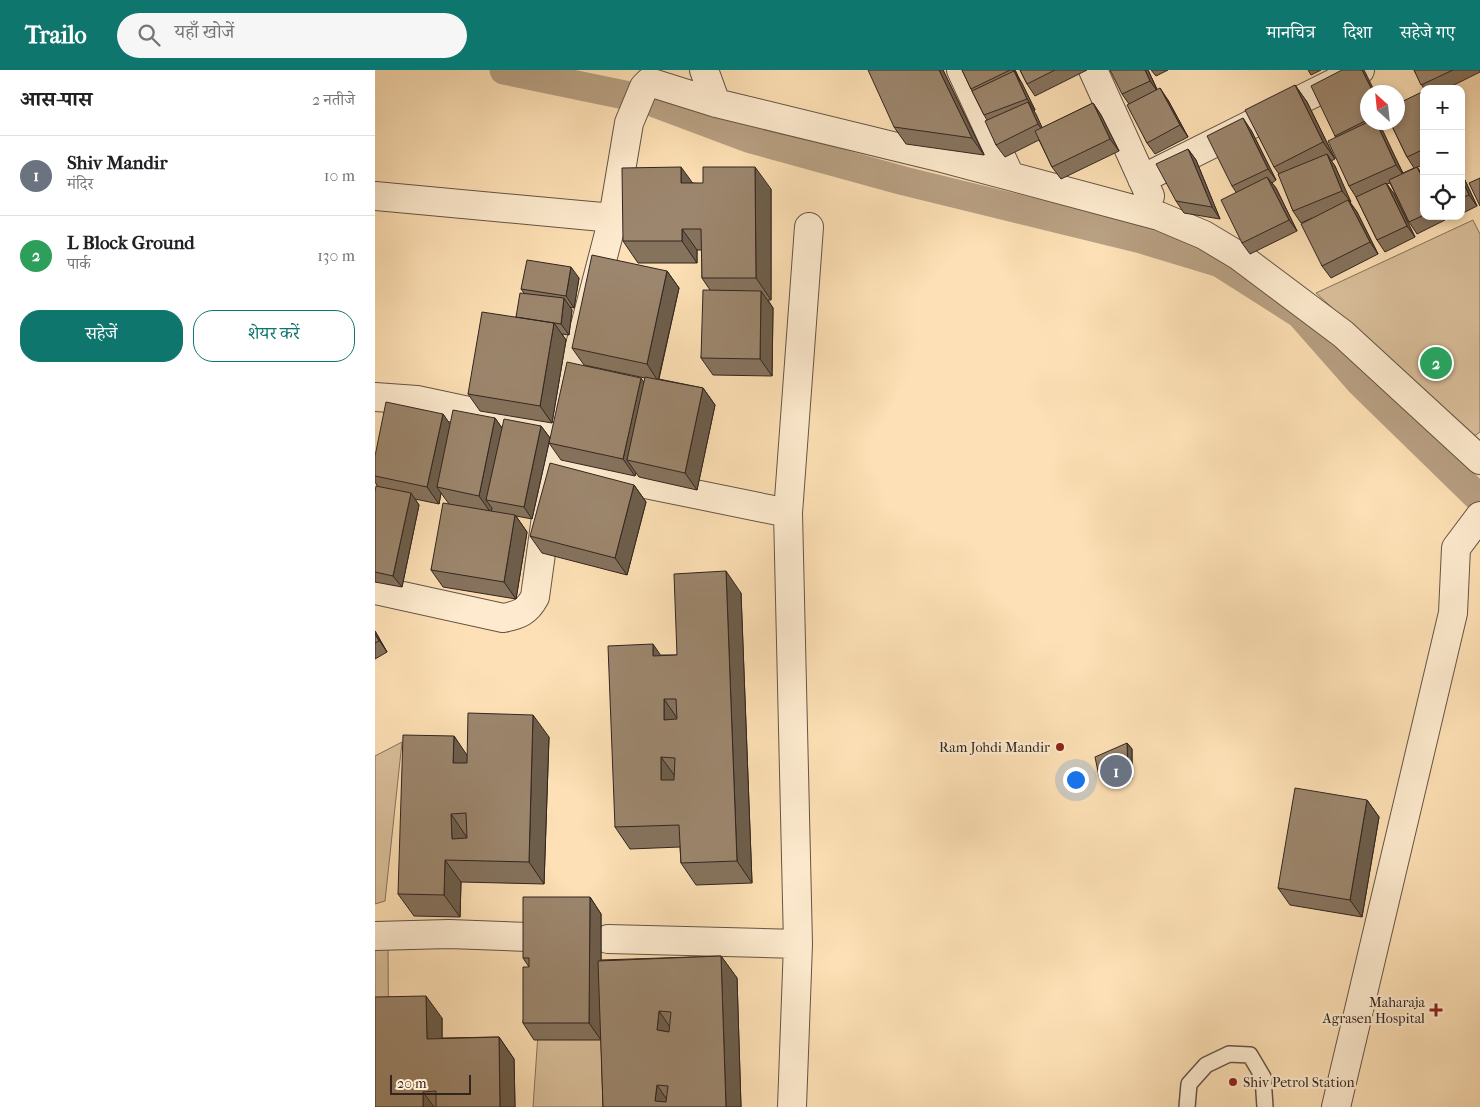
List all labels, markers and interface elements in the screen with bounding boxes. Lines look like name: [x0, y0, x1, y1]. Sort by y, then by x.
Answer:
search box: [117, 13, 467, 58]
text: Trailo: [25, 21, 87, 49]
icon: search: [135, 21, 163, 49]
text: यहाँ खोजें: [175, 21, 234, 43]
text: मानचित्र: [1267, 22, 1315, 43]
text: दिशा: [1343, 22, 1372, 43]
text: सहेजे गए: [1400, 22, 1455, 43]
north arrow: [1360, 85, 1405, 130]
map controls: [1420, 85, 1465, 220]
button: +: [1420, 85, 1465, 130]
text: आस-पास: [20, 87, 92, 111]
text: 2 नतीजे: [312, 90, 355, 109]
button: −: [1420, 130, 1465, 175]
text: Shiv Mandir: [67, 152, 168, 174]
text: 1: [33, 166, 39, 185]
text: 10 m: [324, 166, 355, 185]
text: मंदिर: [67, 174, 93, 193]
button: locate: [1420, 175, 1465, 220]
text: L Block Ground: [67, 232, 195, 254]
text: 2: [32, 246, 40, 265]
text: 130 m: [317, 246, 355, 265]
text: पार्क: [67, 254, 91, 273]
button: सहेजें: [20, 310, 183, 362]
button: शेयर करें: [193, 310, 355, 362]
pin: 2: [1420, 344, 1452, 382]
place label: Ram Johdi Mandir: [939, 739, 1050, 756]
marker: Ram Johdi Mandir: [1054, 741, 1066, 753]
pin: 1: [1100, 752, 1132, 790]
your location: [1063, 767, 1089, 793]
place label: Maharaja Agrasen Hospital: [1322, 994, 1426, 1027]
marker: Maharaja Agrasen Hospital: [1429, 1003, 1443, 1017]
scale bar: [390, 1072, 471, 1095]
place label: Shiv Petrol Station: [1243, 1074, 1355, 1091]
text: 20 m: [397, 1075, 427, 1092]
marker: Shiv Petrol Station: [1227, 1076, 1239, 1088]

